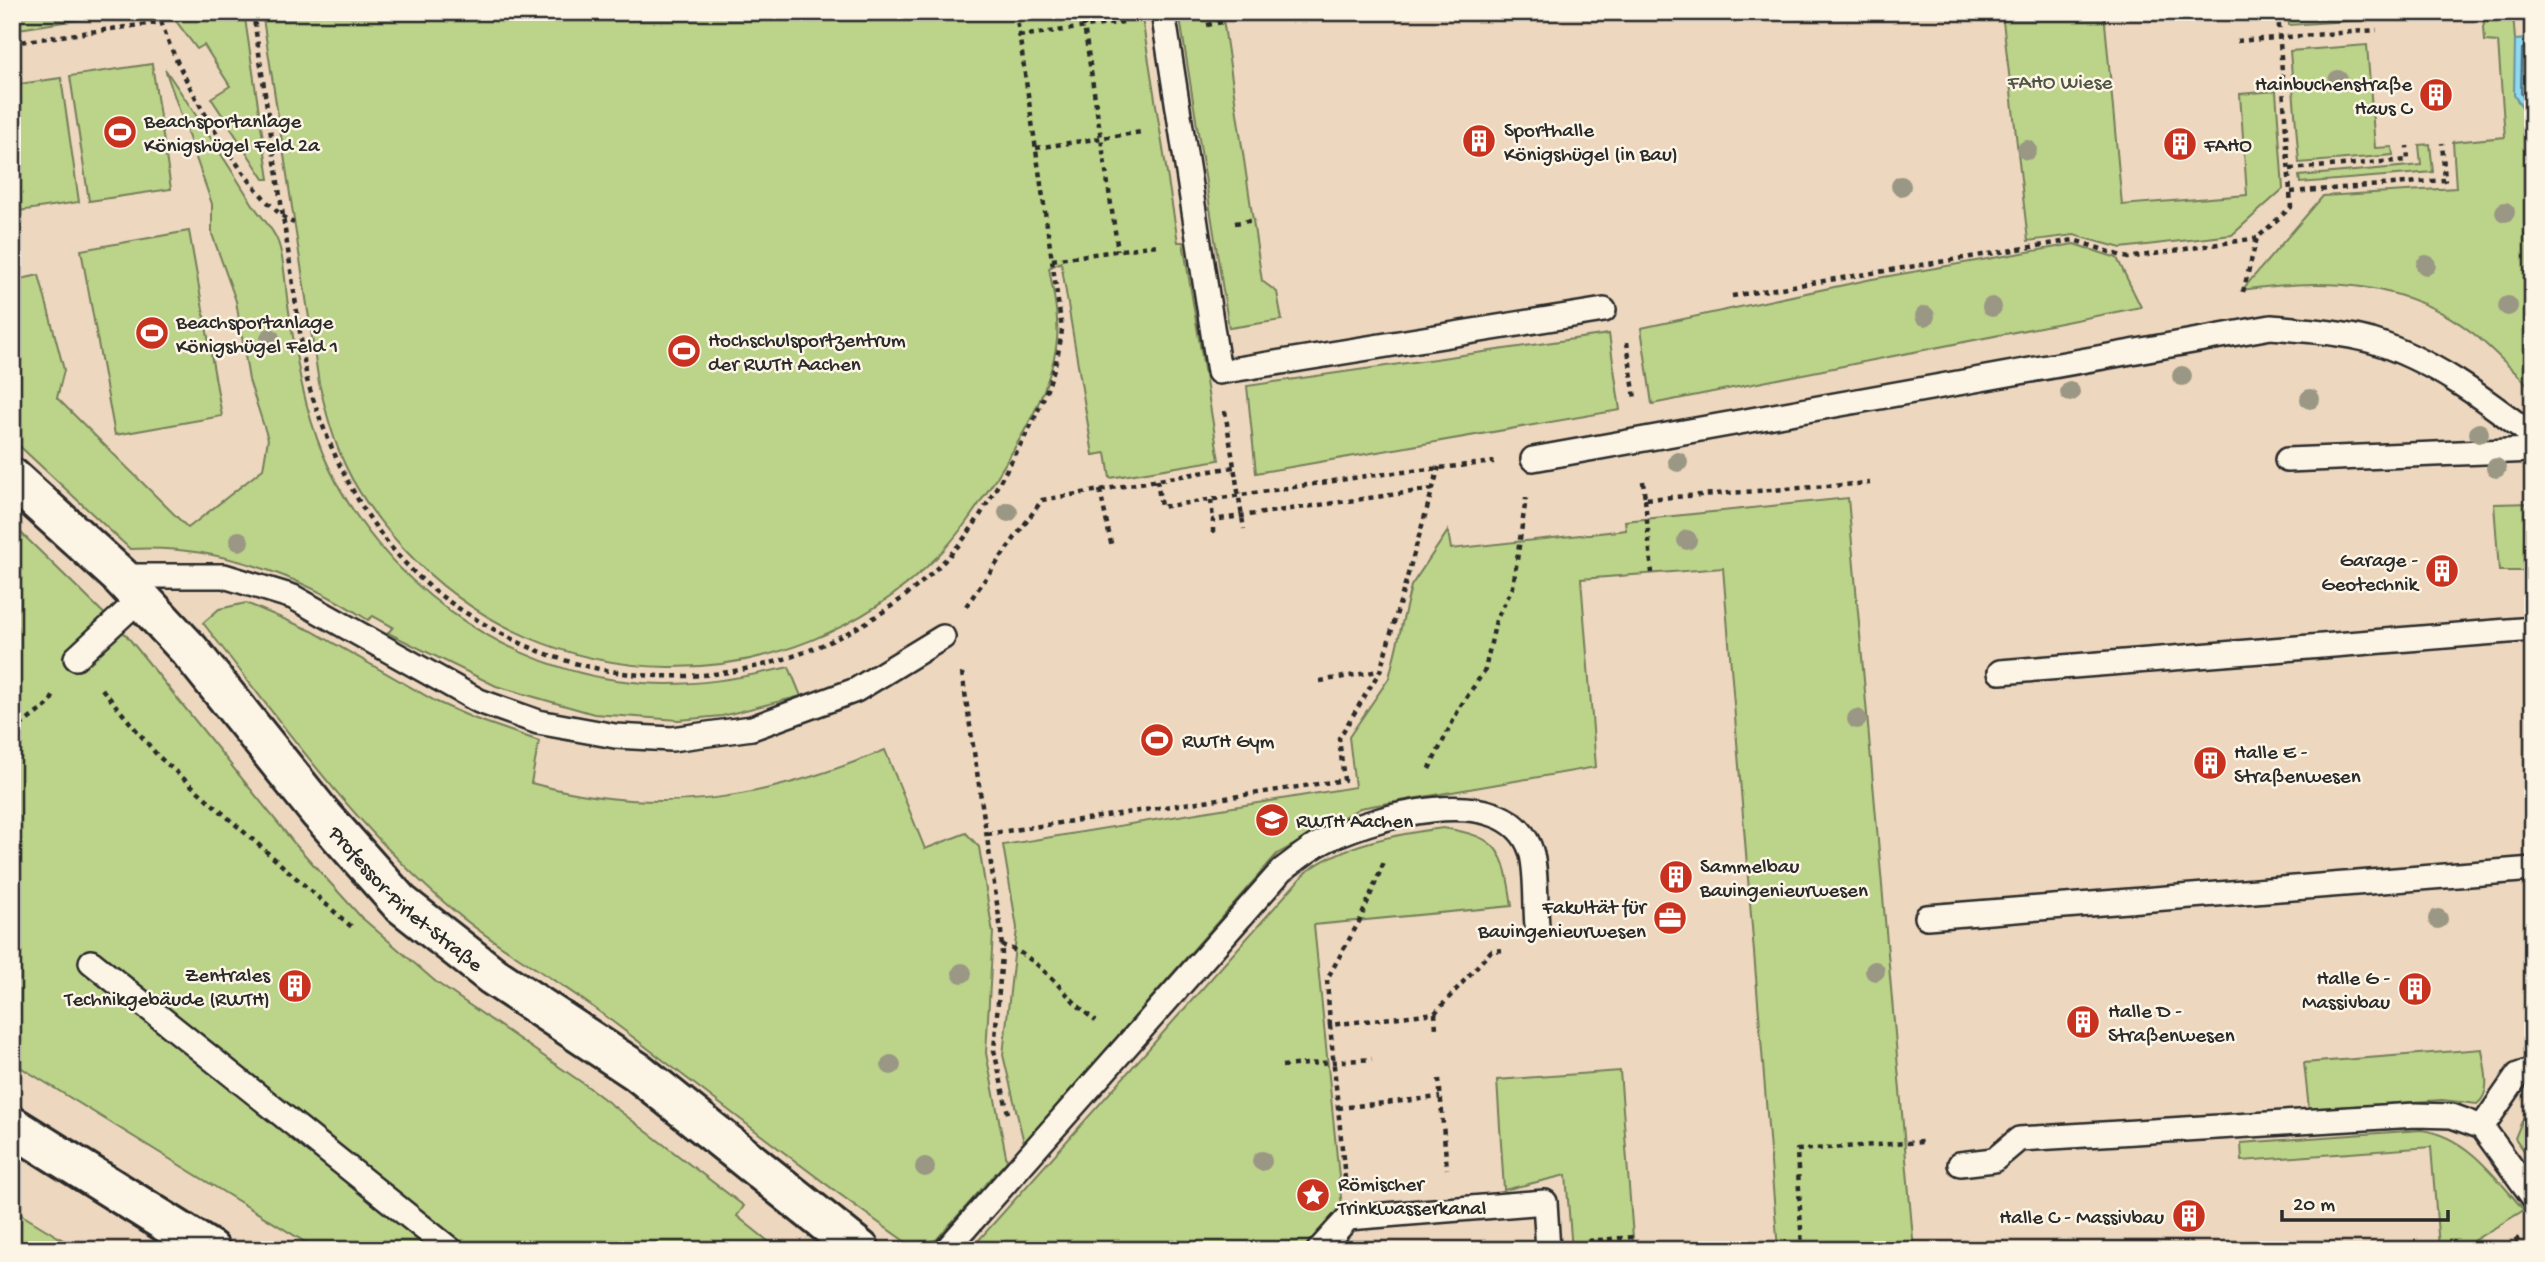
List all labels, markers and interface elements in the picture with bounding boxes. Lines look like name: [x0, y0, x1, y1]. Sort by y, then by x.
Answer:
park label: FAHO Wiese: [2007, 72, 2113, 97]
place label: Hainbuchenstraße Haus C: [2255, 74, 2414, 123]
building icon: Hainbuchenstraße Haus C: [2417, 76, 2455, 114]
place label: Beachsportanlage Königshügel Feld 2a: [143, 111, 321, 160]
sports icon: Beachsportanlage Königshügel Feld 2a: [101, 113, 139, 151]
place label: Sporthalle Königshügel (in Bau): [1504, 120, 1678, 169]
building icon: Sporthalle Königshügel (in Bau): [1460, 122, 1498, 160]
building icon: FAHO: [2161, 125, 2199, 163]
place label: FAHO: [2203, 135, 2252, 160]
place label: Beachsportanlage Königshügel Feld 1: [175, 312, 338, 361]
sports icon: Beachsportanlage Königshügel Feld 1: [133, 314, 171, 352]
place label: Hochschulsportzentrum der RWTH Aachen: [708, 330, 906, 379]
sports icon: Hochschulsportzentrum der RWTH Aachen: [665, 332, 703, 370]
place label: Garage - Geotechnik: [2321, 550, 2421, 599]
building icon: Garage - Geotechnik: [2423, 552, 2461, 590]
sports icon: RWTH Gym: [1138, 721, 1176, 759]
place label: RWTH Gym: [1182, 731, 1274, 756]
place label: Halle E - Straßenwesen: [2234, 742, 2361, 791]
building icon: Halle E - Straßenwesen: [2191, 744, 2229, 782]
school or university icon: RWTH Aachen: [1253, 801, 1291, 839]
place label: RWTH Aachen: [1296, 811, 1413, 836]
street label: Professor-Pirlet-Straße: [321, 822, 487, 980]
place label: Sammelbau Bauingenieurwesen: [1699, 856, 1868, 905]
building icon: Sammelbau Bauingenieurwesen: [1657, 858, 1695, 896]
place label: Fakultät für Bauingenieurwesen: [1477, 897, 1648, 946]
office icon: Fakultät für Bauingenieurwesen: [1651, 899, 1689, 937]
place label: Zentrales Technikgebäude (RWTH): [63, 965, 271, 1014]
building icon: Zentrales Technikgebäude (RWTH): [276, 967, 314, 1005]
place label: Halle G - Massivbau: [2302, 968, 2390, 1017]
building icon: Halle G - Massivbau: [2396, 970, 2434, 1008]
place label: Halle D - Straßenwesen: [2108, 1001, 2235, 1050]
building icon: Halle D - Straßenwesen: [2064, 1003, 2102, 1041]
place label: Römischer Trinkwasserkanal: [1337, 1174, 1486, 1223]
place icon: Römischer Trinkwasserkanal: [1294, 1176, 1332, 1214]
scale bar: [2282, 1178, 2449, 1222]
text: 20 m: [2293, 1194, 2335, 1219]
building icon: Halle C - Massivbau: [2170, 1197, 2208, 1235]
place label: Halle C - Massivbau: [1999, 1207, 2164, 1232]

